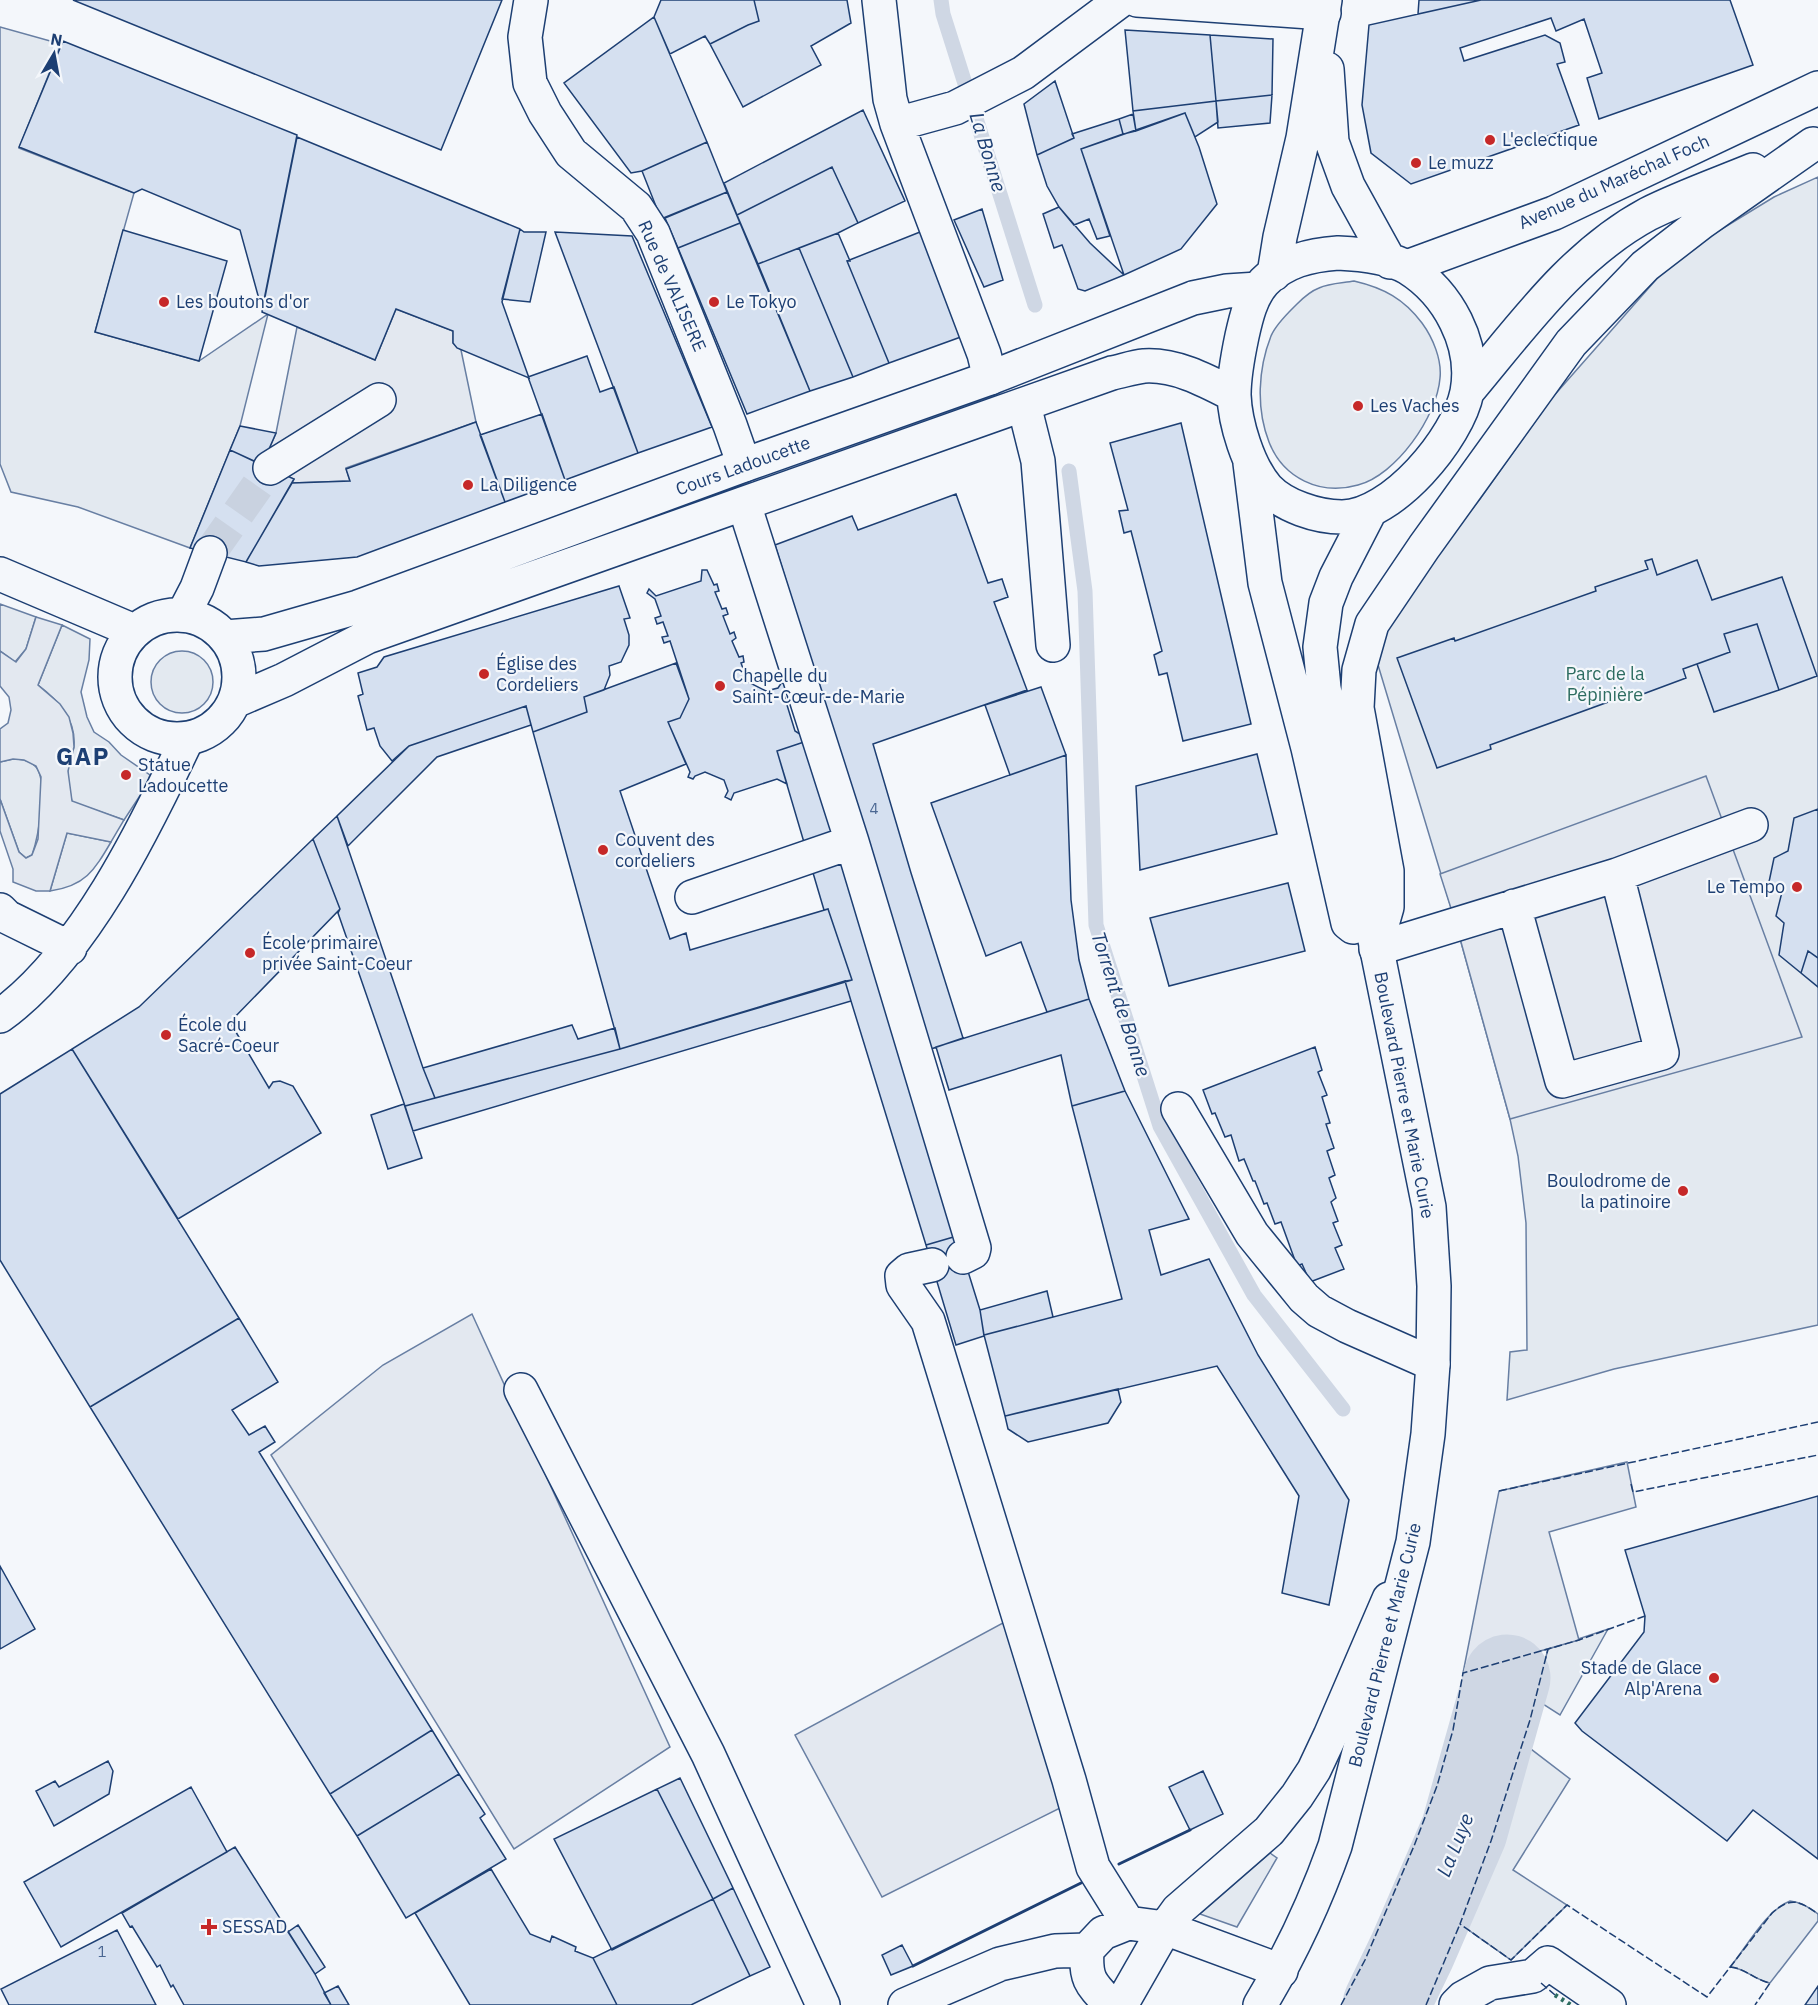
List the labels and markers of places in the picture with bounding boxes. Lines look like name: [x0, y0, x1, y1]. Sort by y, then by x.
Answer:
place label: L'eclectique: [1502, 128, 1598, 151]
marker: L'eclectique: [1483, 133, 1497, 147]
place label: Le muzz: [1428, 151, 1494, 174]
marker: Le muzz: [1409, 156, 1423, 170]
place label: Les boutons d'or: [176, 290, 310, 313]
place label: Le Tokyo: [726, 290, 797, 313]
marker: Les boutons d'or: [157, 295, 171, 309]
marker: Le Tokyo: [707, 295, 721, 309]
place label: Les Vaches: [1370, 394, 1460, 417]
marker: Les Vaches: [1351, 399, 1365, 413]
place label: La Diligence: [480, 473, 577, 496]
marker: La Diligence: [461, 478, 475, 492]
place label: Église des Cordeliers: [496, 652, 579, 696]
place label: Chapelle du Saint-Cœur-de-Marie: [732, 664, 905, 708]
marker: Église des Cordeliers: [477, 667, 491, 681]
marker: Chapelle du Saint-Cœur-de-Marie: [713, 679, 727, 693]
place label: Statue Ladoucette: [138, 753, 229, 797]
marker: Statue Ladoucette: [119, 768, 133, 782]
place label: Couvent des cordeliers: [615, 828, 715, 872]
marker: Couvent des cordeliers: [596, 843, 610, 857]
place label: Le Tempo: [1707, 875, 1785, 898]
marker: Le Tempo: [1790, 880, 1804, 894]
place label: École primaire privée Saint-Coeur: [262, 931, 413, 975]
marker: École primaire privée Saint-Coeur: [243, 946, 257, 960]
place label: École du Sacré-Coeur: [178, 1013, 280, 1057]
marker: École du Sacré-Coeur: [159, 1028, 173, 1042]
place label: Boulodrome de la patinoire: [1547, 1169, 1671, 1213]
marker: Boulodrome de la patinoire: [1676, 1184, 1690, 1198]
place label: Stade de Glace Alp'Arena: [1581, 1656, 1702, 1700]
marker: Stade de Glace Alp'Arena: [1707, 1671, 1721, 1685]
place label: SESSAD: [222, 1915, 287, 1938]
marker: SESSAD: [200, 1918, 218, 1936]

